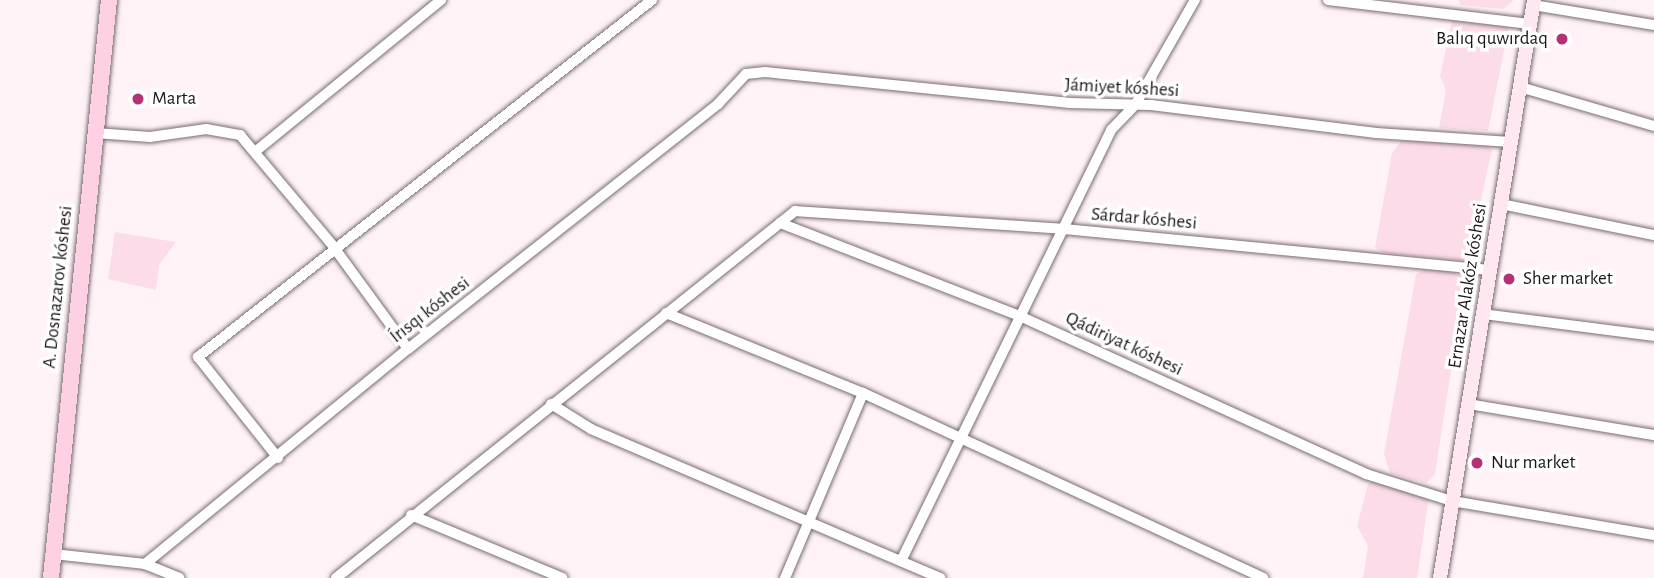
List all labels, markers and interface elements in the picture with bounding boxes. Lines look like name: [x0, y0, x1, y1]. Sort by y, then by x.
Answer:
place label: Balıq quwırdaq: [1436, 28, 1548, 50]
marker: Balıq quwırdaq: [1554, 31, 1570, 47]
street label: Jámiyet kóshesi: [1064, 74, 1180, 102]
place label: Marta: [152, 88, 196, 110]
marker: Marta: [130, 91, 146, 107]
street label: Ernazar Alakóz kóshesi: [1444, 202, 1492, 370]
street label: Sárdar kóshesi: [1090, 203, 1198, 235]
street label: A. Dosnazarov kóshesi: [38, 205, 78, 369]
place label: Sher market: [1523, 268, 1613, 290]
marker: Sher market: [1501, 271, 1517, 287]
street label: Írısqı kóshesi: [386, 272, 474, 348]
street label: Qádiriyat kóshesi: [1062, 307, 1186, 381]
place label: Nur market: [1491, 452, 1576, 474]
marker: Nur market: [1469, 455, 1485, 471]

